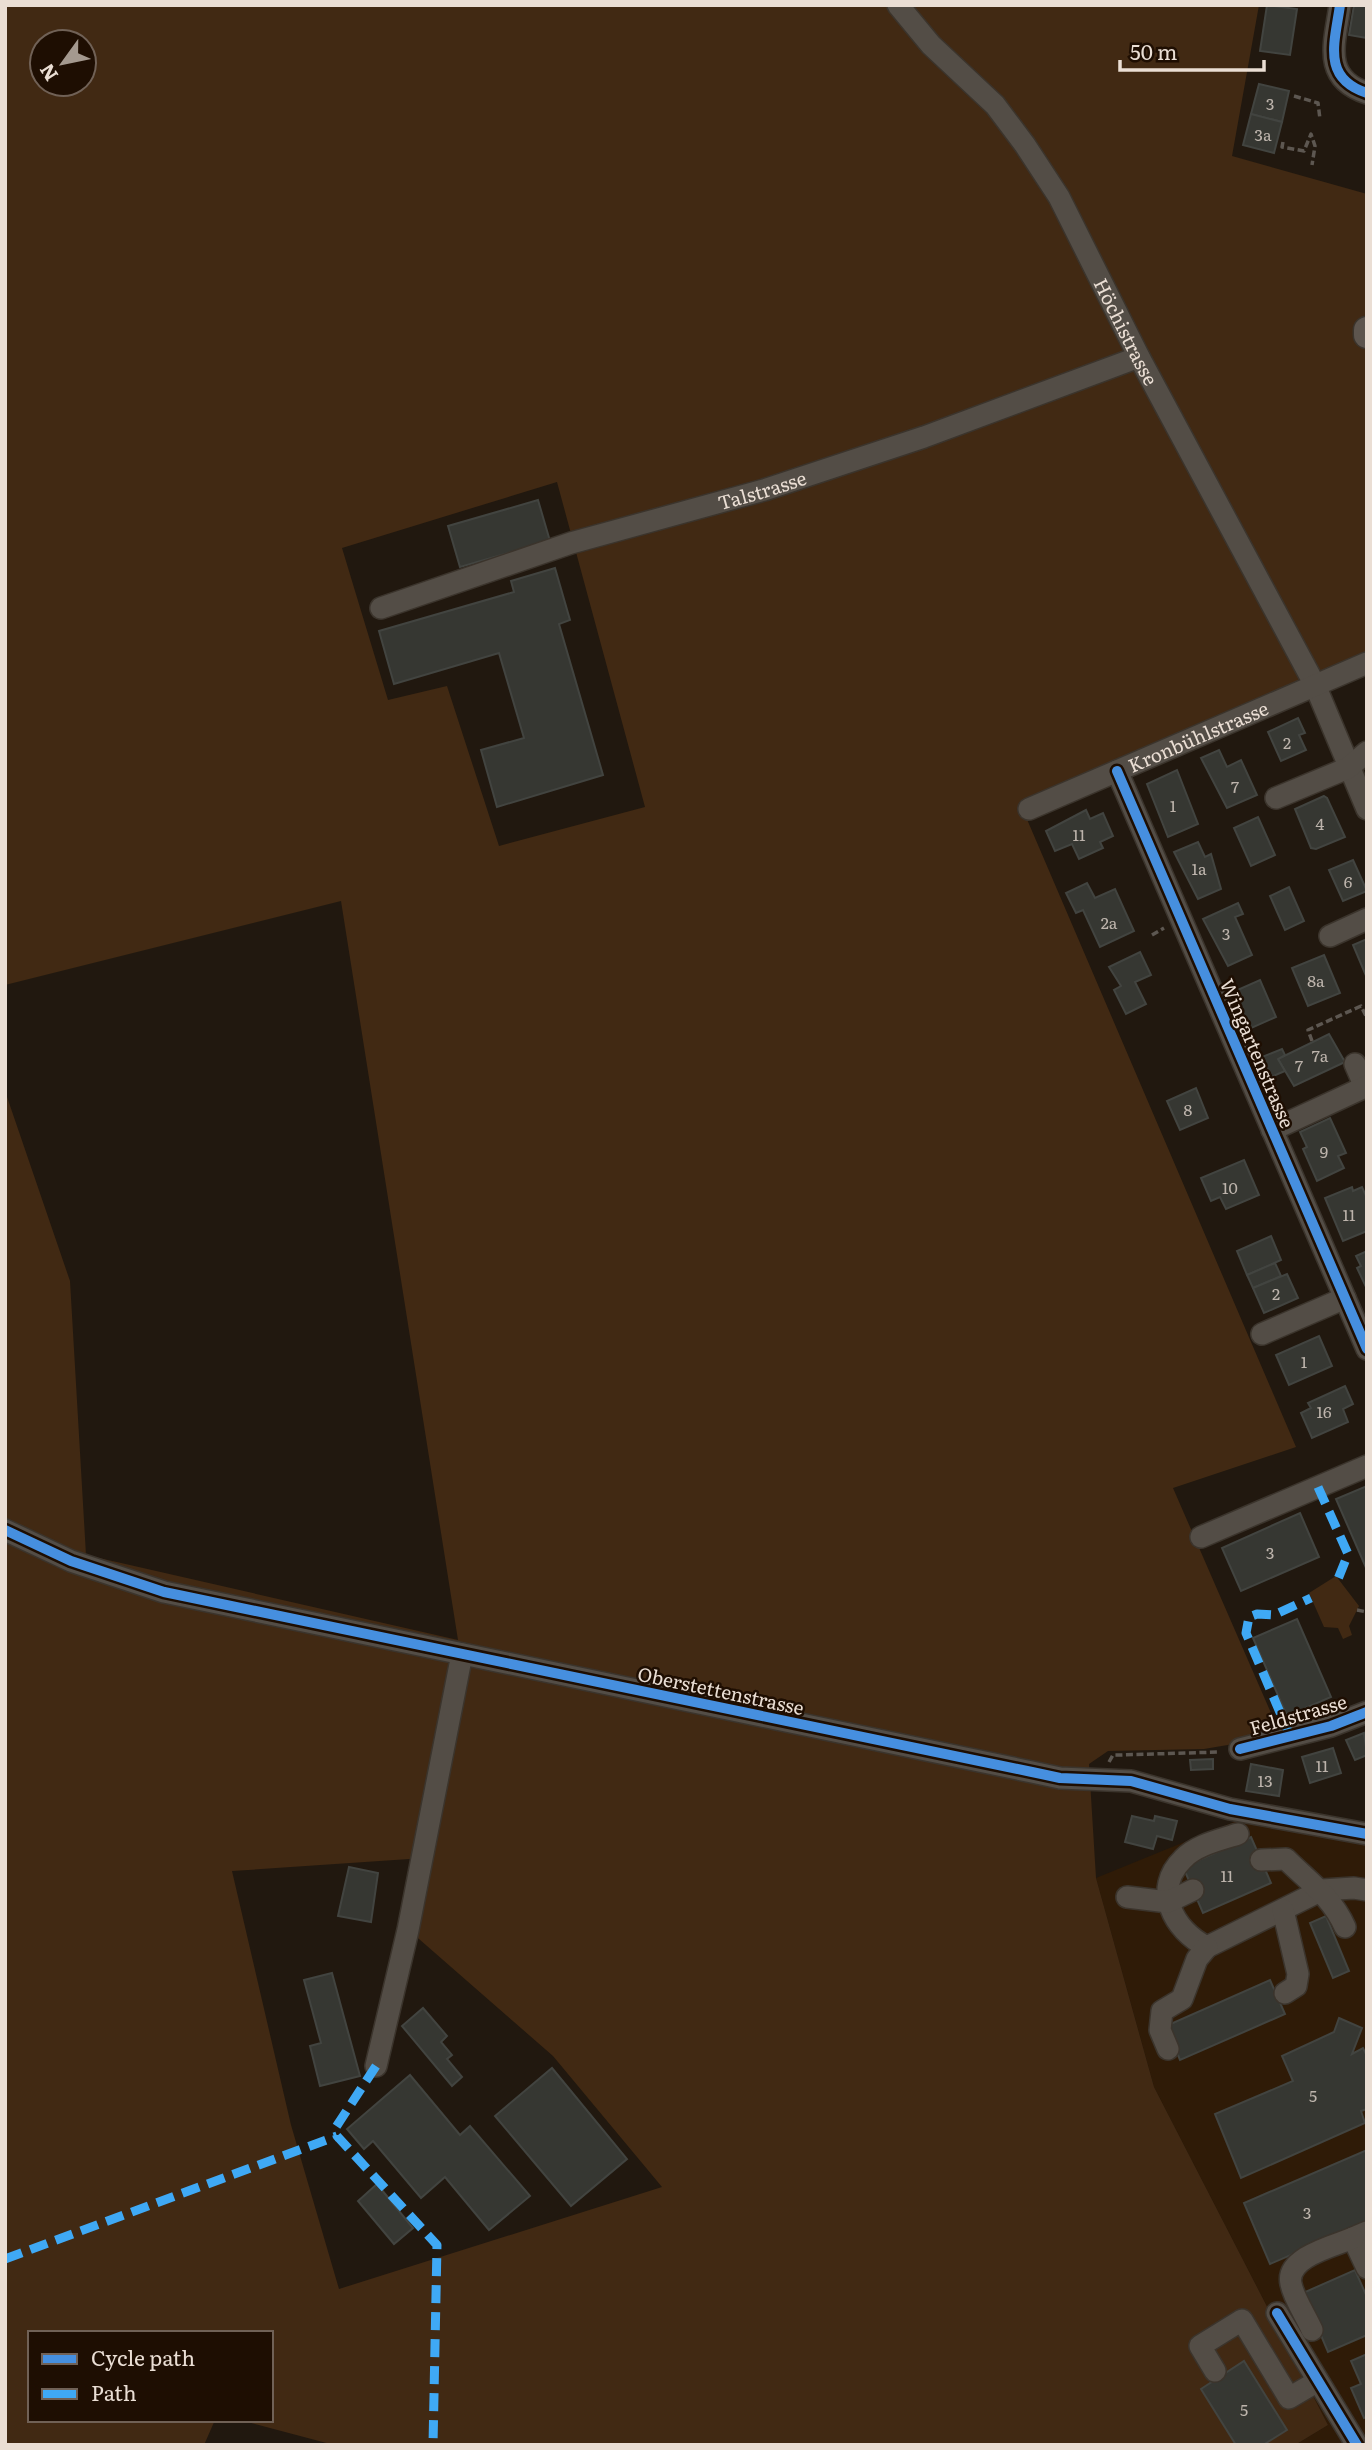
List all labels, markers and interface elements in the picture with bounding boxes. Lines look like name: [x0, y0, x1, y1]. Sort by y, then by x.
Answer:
north arrow: [28, 28, 98, 98]
scale bar: [1120, 28, 1264, 72]
text: 50 m: [1130, 35, 1177, 66]
text: N: [32, 58, 64, 87]
house number: 3: [1266, 91, 1274, 115]
house number: 3a: [1254, 122, 1272, 146]
street label: Höchistrasse: [1088, 273, 1166, 390]
street label: Talstrasse: [714, 463, 810, 516]
street label: Kronbühlstrasse: [1123, 693, 1273, 779]
house number: 2: [1283, 730, 1291, 754]
house number: 7: [1231, 774, 1239, 798]
house number: 1: [1170, 793, 1177, 817]
house number: 4: [1316, 811, 1325, 835]
house number: 11: [1072, 822, 1086, 846]
house number: 1a: [1191, 856, 1207, 880]
house number: 6: [1344, 869, 1353, 893]
house number: 2a: [1101, 910, 1118, 934]
house number: 3: [1222, 921, 1230, 945]
house number: 8a: [1307, 968, 1325, 992]
street label: Wingartenstrasse: [1214, 974, 1302, 1132]
house number: 7a: [1312, 1043, 1329, 1067]
house number: 7: [1295, 1053, 1303, 1077]
house number: 8: [1184, 1097, 1193, 1121]
house number: 9: [1320, 1139, 1328, 1163]
house number: 10: [1222, 1175, 1238, 1199]
house number: 11: [1342, 1202, 1356, 1226]
house number: 2: [1272, 1281, 1280, 1305]
house number: 1: [1301, 1349, 1308, 1373]
house number: 16: [1316, 1399, 1332, 1423]
house number: 3: [1266, 1540, 1274, 1564]
street label: Oberstettenstrasse: [635, 1659, 807, 1721]
street label: Feldstrasse: [1246, 1687, 1350, 1741]
house number: 11: [1315, 1753, 1329, 1777]
house number: 13: [1257, 1768, 1273, 1792]
house number: 11: [1220, 1863, 1234, 1887]
house number: 5: [1309, 2083, 1317, 2107]
house number: 3: [1303, 2200, 1311, 2224]
legend: [28, 2331, 273, 2422]
text: Cycle path: [91, 2341, 195, 2372]
text: Path: [91, 2376, 137, 2407]
house number: 5: [1240, 2397, 1248, 2421]

